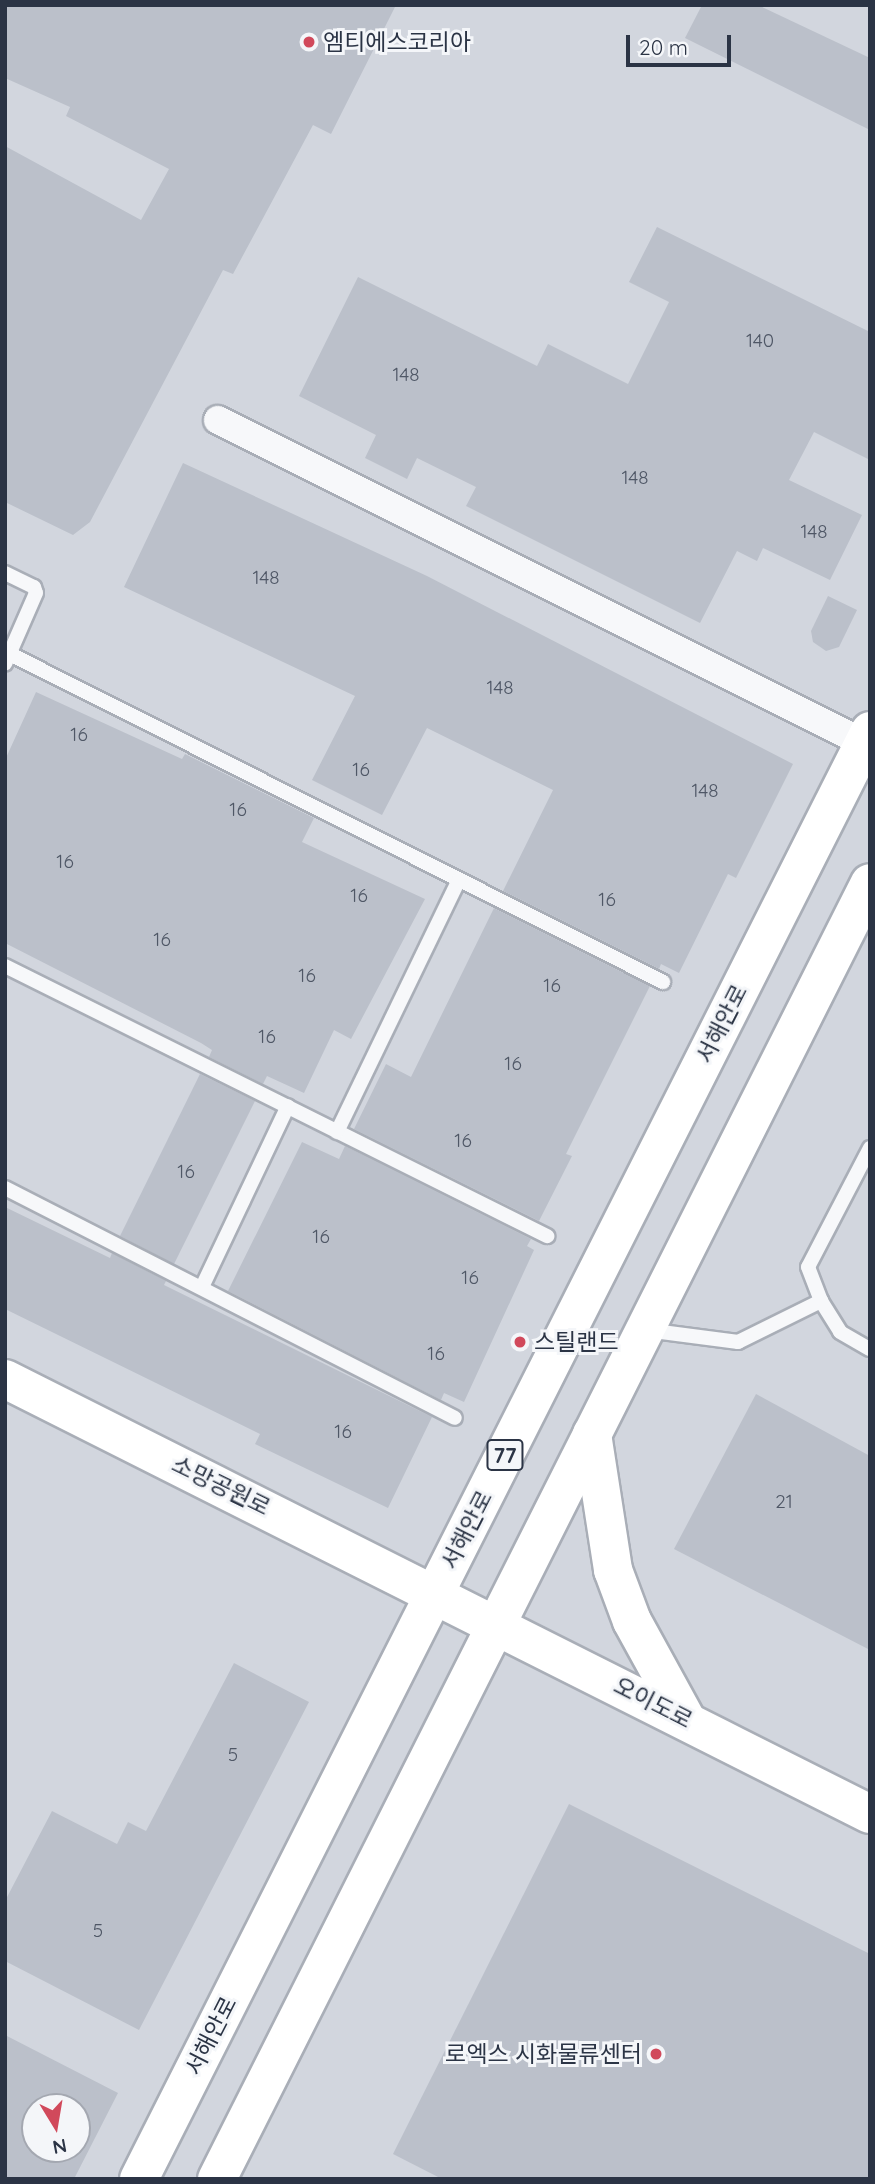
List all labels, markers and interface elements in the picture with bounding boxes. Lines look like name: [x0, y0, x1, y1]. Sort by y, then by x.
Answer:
scale bar: [630, 21, 735, 65]
place label: 엠티에스코리아: [323, 28, 471, 56]
marker: 엠티에스코리아: [301, 34, 317, 50]
text: 20 m: [639, 34, 688, 60]
house number: 140: [746, 330, 774, 352]
house number: 148: [392, 364, 420, 386]
house number: 148: [621, 467, 649, 489]
house number: 148: [800, 521, 828, 543]
house number: 148: [252, 567, 280, 589]
house number: 148: [486, 677, 514, 699]
house number: 16: [70, 724, 88, 746]
house number: 16: [352, 759, 370, 781]
house number: 148: [691, 780, 719, 802]
house number: 16: [229, 799, 247, 821]
house number: 16: [56, 851, 74, 873]
house number: 16: [350, 885, 368, 907]
house number: 16: [598, 889, 616, 911]
house number: 16: [153, 929, 171, 951]
house number: 16: [298, 965, 316, 987]
house number: 16: [543, 975, 561, 997]
street label: 서해안로: [690, 980, 754, 1068]
house number: 16: [258, 1026, 276, 1048]
house number: 16: [504, 1053, 522, 1075]
house number: 16: [454, 1130, 472, 1152]
house number: 16: [177, 1161, 195, 1183]
house number: 16: [312, 1226, 330, 1248]
house number: 16: [461, 1267, 479, 1289]
place label: 스틸랜드: [534, 1328, 619, 1356]
marker: 스틸랜드: [512, 1334, 528, 1350]
house number: 16: [427, 1343, 445, 1365]
house number: 16: [334, 1421, 352, 1443]
road number: 77: [486, 1438, 524, 1472]
street label: 소망공원로: [167, 1450, 275, 1522]
street label: 서해안로: [435, 1486, 499, 1574]
house number: 21: [775, 1491, 793, 1513]
street label: 오이도로: [609, 1671, 697, 1735]
house number: 5: [228, 1744, 238, 1766]
house number: 5: [93, 1920, 103, 1942]
street label: 서해안로: [179, 1992, 243, 2080]
place label: 로엑스 시화물류센터: [445, 2040, 642, 2068]
marker: 로엑스 시화물류센터: [648, 2046, 664, 2062]
north arrow: [21, 2093, 91, 2163]
text: N: [50, 2134, 69, 2160]

